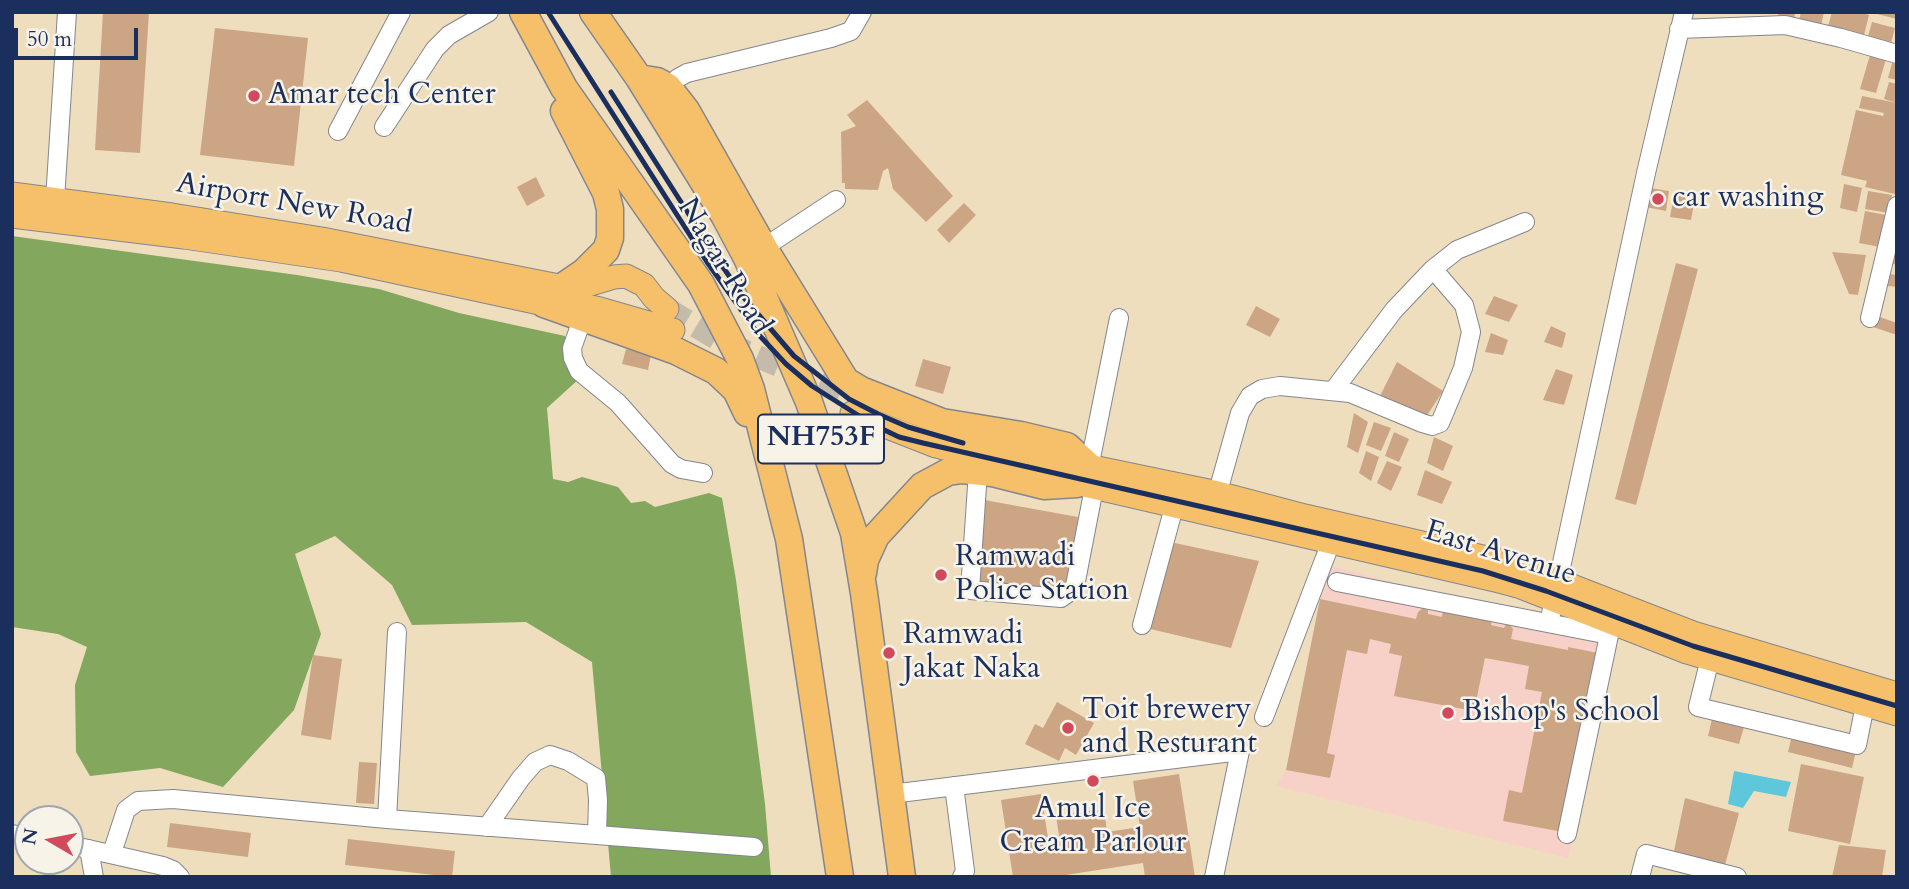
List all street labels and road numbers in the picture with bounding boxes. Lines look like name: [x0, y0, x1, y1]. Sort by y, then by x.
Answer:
street label: Airport New Road: [173, 167, 415, 243]
street label: Nagar Road: [668, 192, 778, 342]
road number: NH753F: [758, 414, 884, 464]
street label: East Avenue: [1420, 514, 1580, 594]

